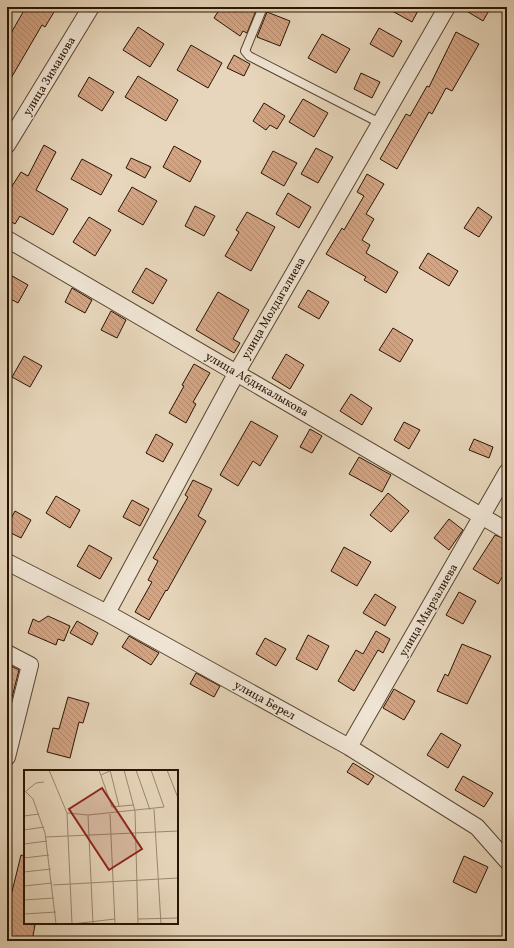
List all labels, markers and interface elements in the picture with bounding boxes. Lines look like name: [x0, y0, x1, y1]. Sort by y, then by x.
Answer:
street label: улица Зиманова: [20, 34, 80, 119]
street label: улица Молдагалиева: [238, 255, 310, 362]
street label: улица Абдикалыкова: [202, 349, 311, 421]
street label: улица Мырзалиева: [396, 561, 462, 660]
street label: улица Берел: [231, 677, 299, 725]
inset map: [24, 770, 178, 924]

